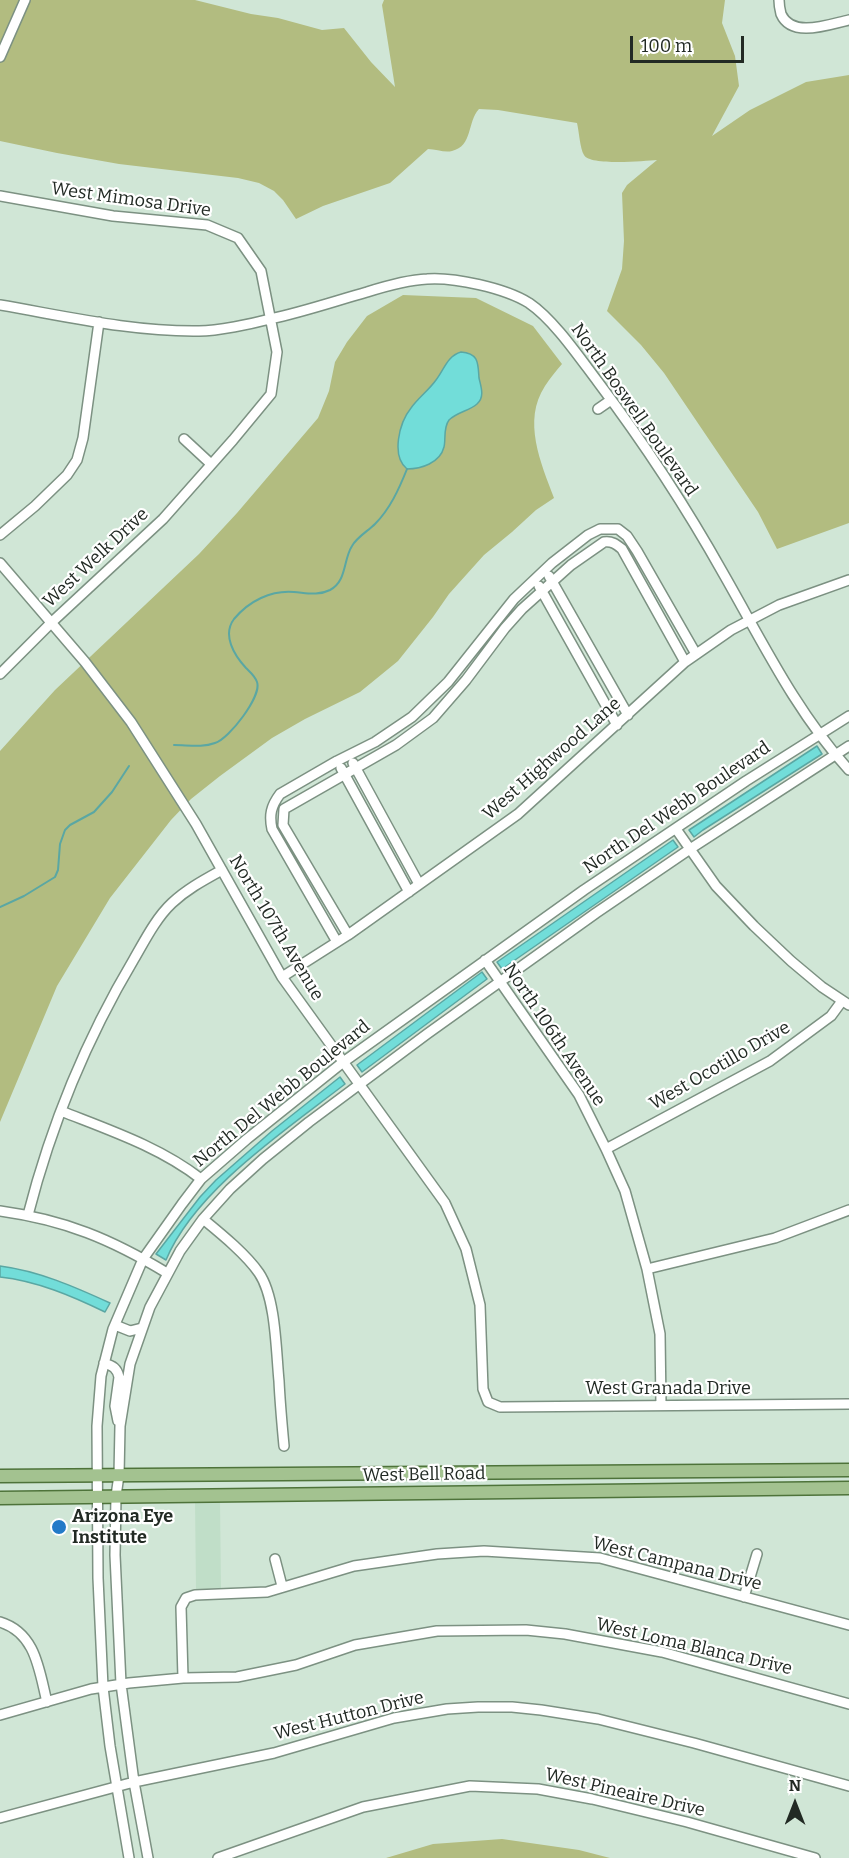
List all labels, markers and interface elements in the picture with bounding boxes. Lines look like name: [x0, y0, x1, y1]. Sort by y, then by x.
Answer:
scale bar: [633, 24, 747, 62]
text: 100 m: [641, 35, 692, 57]
street label: West Mimosa Drive: [50, 178, 212, 222]
street label: North Boswell Boulevard: [566, 319, 702, 501]
street label: West Welk Drive: [39, 504, 153, 612]
street label: West Highwood Lane: [479, 693, 625, 825]
street label: North Del Webb Boulevard: [579, 737, 775, 879]
street label: North 107th Avenue: [224, 851, 328, 1005]
street label: North 106th Avenue: [498, 960, 610, 1110]
street label: North Del Webb Boulevard: [189, 1016, 375, 1172]
street label: West Ocotillo Drive: [646, 1017, 794, 1115]
street label: West Granada Drive: [585, 1378, 751, 1400]
street label: West Bell Road: [362, 1463, 486, 1487]
place label: Arizona Eye Institute: [72, 1506, 173, 1549]
marker: Arizona Eye Institute: [50, 1518, 68, 1536]
street label: West Campana Drive: [590, 1533, 764, 1595]
street label: West Loma Blanca Drive: [594, 1614, 794, 1680]
street label: West Hutton Drive: [272, 1687, 426, 1745]
street label: West Pineaire Drive: [543, 1764, 707, 1822]
north arrow: [765, 1774, 825, 1834]
text: N: [789, 1776, 801, 1795]

